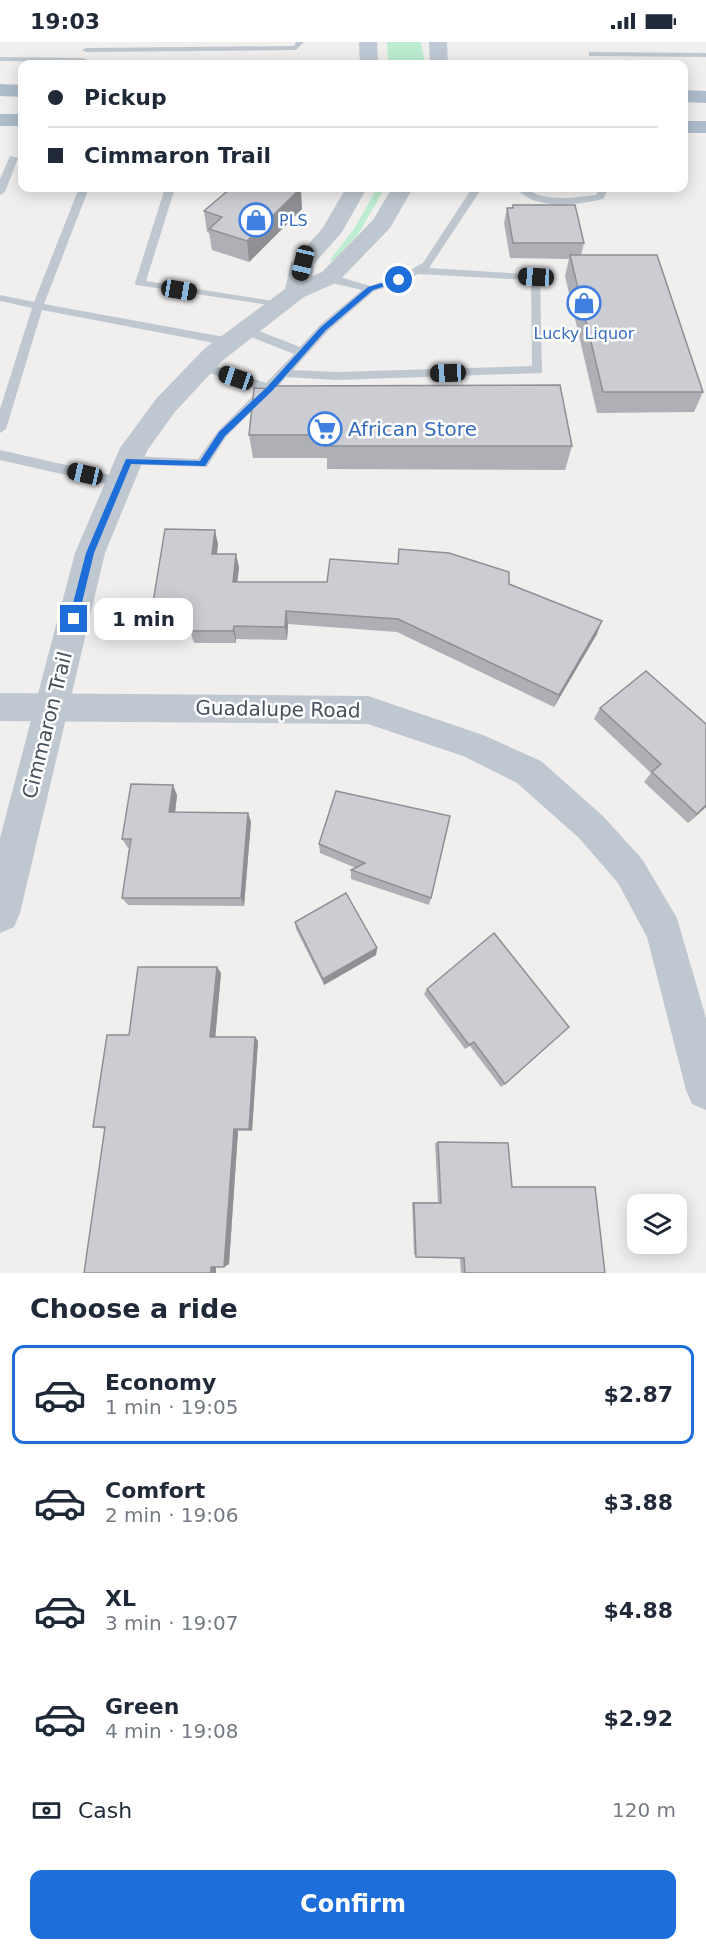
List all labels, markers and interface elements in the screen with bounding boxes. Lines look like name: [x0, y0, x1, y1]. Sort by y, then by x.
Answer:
text: 19:03: [30, 9, 100, 34]
text: Pickup: [84, 85, 167, 110]
text: Cimmaron Trail: [84, 143, 271, 168]
shop icon: PLS: [238, 202, 274, 238]
place label: PLS: [279, 211, 308, 230]
car: [290, 243, 316, 283]
route start: [385, 266, 412, 293]
car: [518, 267, 554, 287]
car: [160, 278, 198, 302]
shop icon: Lucky Liquor: [566, 285, 602, 321]
place label: Lucky Liquor: [534, 324, 635, 343]
car: [430, 363, 466, 383]
car: [216, 364, 256, 392]
supermarket icon: African Store: [307, 411, 343, 447]
place label: African Store: [348, 417, 477, 441]
car: [65, 461, 105, 487]
callout: 1 min: [95, 598, 194, 640]
route end: [60, 605, 87, 632]
text: 1 min: [112, 607, 175, 631]
street label: Cimmaron Trail: [17, 649, 77, 801]
street label: Guadalupe Road: [195, 696, 361, 722]
map controls: [627, 1194, 687, 1254]
button: layers: [627, 1194, 687, 1254]
text: Choose a ride: [30, 1293, 238, 1324]
icon: car: [33, 1368, 87, 1422]
text: Economy: [105, 1370, 216, 1395]
text: $2.87: [603, 1382, 673, 1407]
text: 1 min · 19:05: [105, 1395, 239, 1419]
icon: car: [33, 1476, 87, 1530]
text: Comfort: [105, 1478, 205, 1503]
text: $3.88: [603, 1490, 673, 1515]
text: 2 min · 19:06: [105, 1503, 239, 1527]
icon: car: [33, 1584, 87, 1638]
text: XL: [105, 1586, 136, 1611]
text: $4.88: [603, 1598, 673, 1623]
text: 3 min · 19:07: [105, 1611, 239, 1635]
icon: car: [33, 1692, 87, 1746]
text: Green: [105, 1694, 179, 1719]
text: $2.92: [603, 1706, 673, 1731]
text: 4 min · 19:08: [105, 1719, 239, 1743]
icon: cash: [30, 1794, 63, 1827]
text: Cash: [78, 1798, 132, 1823]
text: 120 m: [612, 1798, 676, 1822]
button: Confirm: [30, 1870, 676, 1939]

